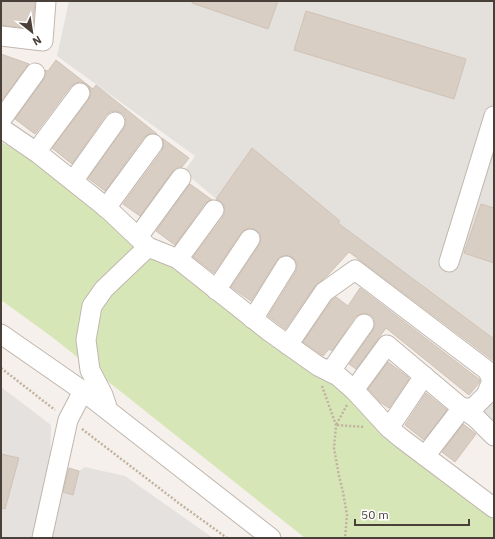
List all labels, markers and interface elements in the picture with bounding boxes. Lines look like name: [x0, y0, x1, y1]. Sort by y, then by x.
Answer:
north arrow: [12, 12, 52, 52]
text: N: [30, 33, 44, 49]
scale bar: [355, 501, 469, 527]
text: 50 m: [361, 507, 389, 522]

